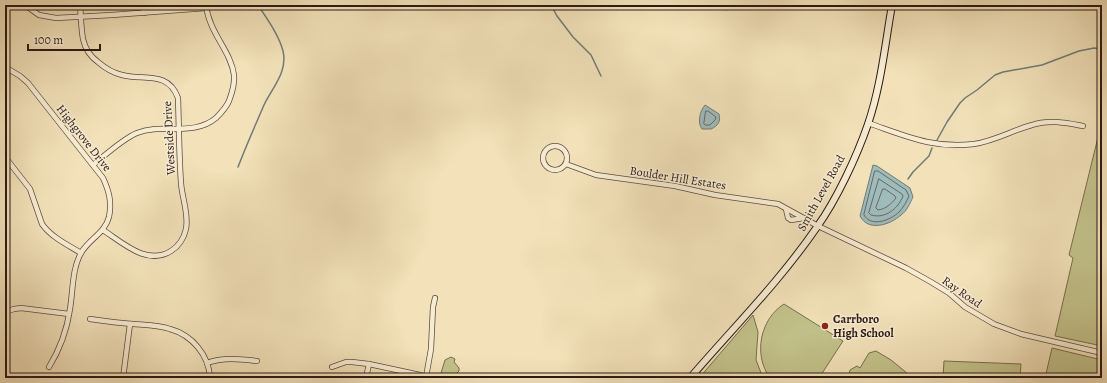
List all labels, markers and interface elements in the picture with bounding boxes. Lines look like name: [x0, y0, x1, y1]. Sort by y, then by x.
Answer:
scale bar: [28, 26, 100, 52]
text: 100 m: [34, 32, 63, 48]
street label: Highgrove Drive: [53, 101, 115, 175]
street label: Westside Drive: [159, 101, 179, 176]
street label: Smith Level Road: [793, 152, 849, 234]
street label: Boulder Hill Estates: [629, 162, 728, 194]
street label: Ray Road: [939, 272, 986, 312]
place label: Carrboro High School: [833, 311, 894, 341]
marker: Carrboro High School: [820, 321, 830, 331]

